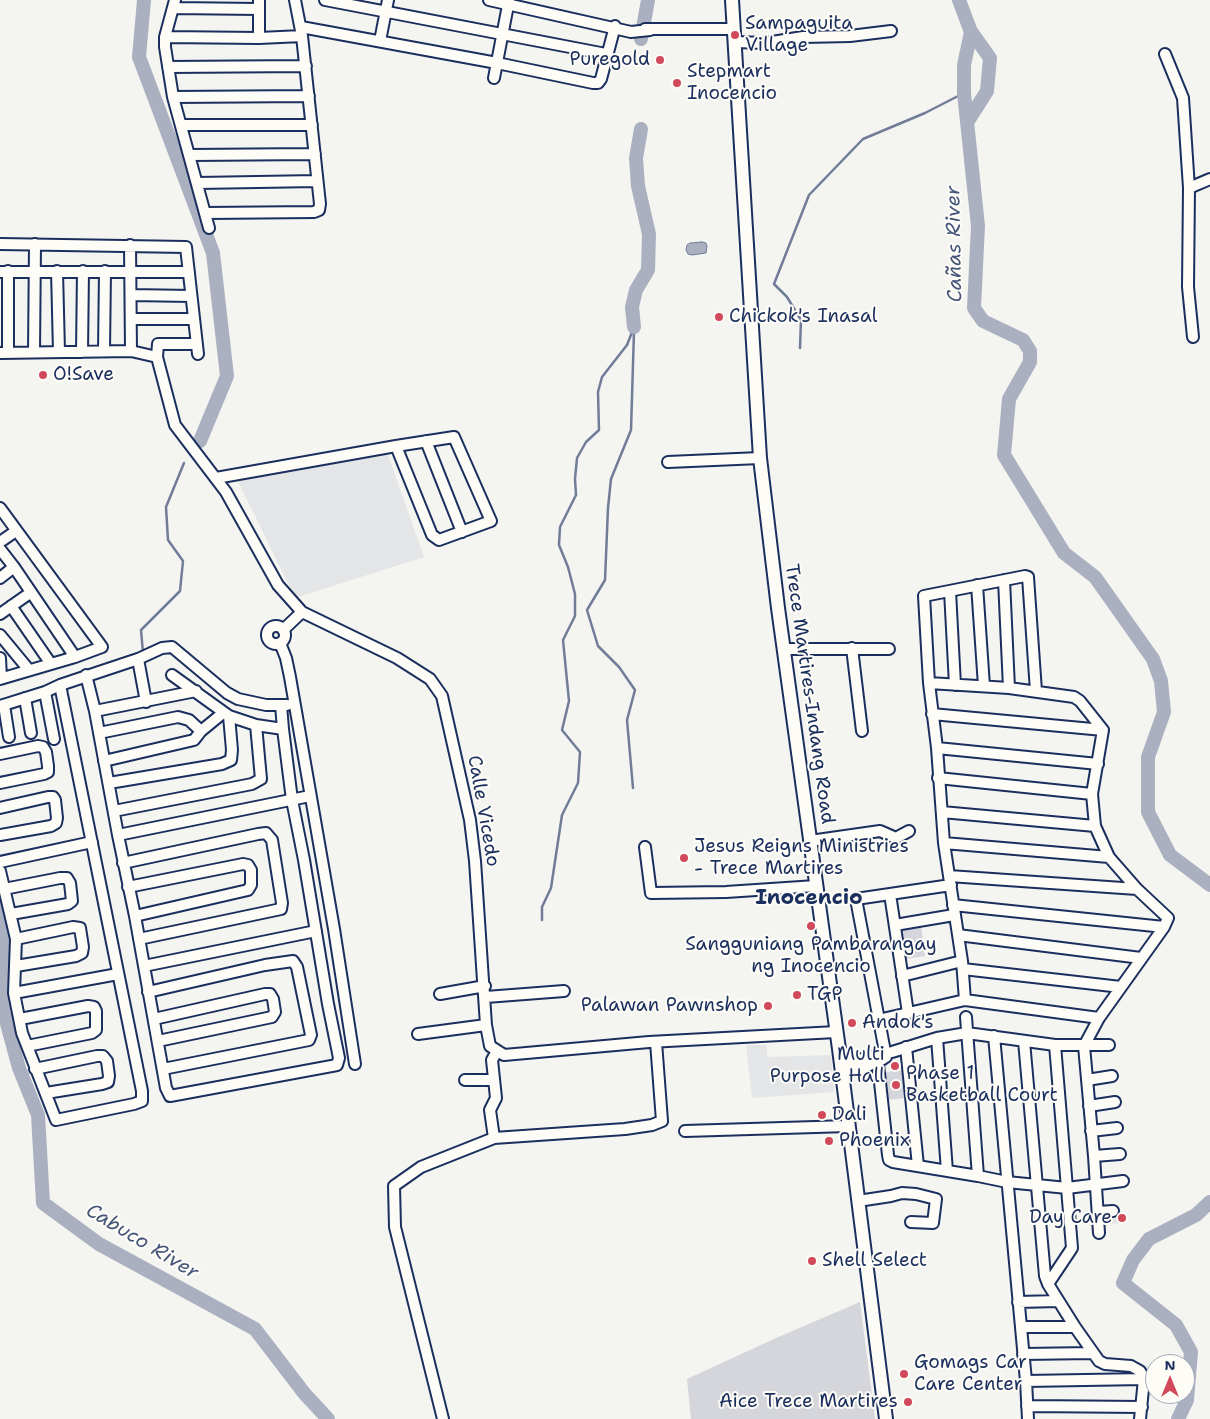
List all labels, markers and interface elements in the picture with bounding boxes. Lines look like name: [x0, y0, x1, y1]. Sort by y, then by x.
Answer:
place label: Sampaguita Village: [745, 13, 853, 57]
marker: Sampaguita Village: [729, 29, 741, 41]
place label: Puregold: [570, 49, 650, 71]
marker: Puregold: [654, 54, 666, 66]
place label: Stepmart Inocencio: [687, 61, 777, 105]
marker: Stepmart Inocencio: [671, 77, 683, 89]
water label: Cañas River: [942, 185, 968, 303]
place label: Chickok's Inasal: [729, 306, 877, 328]
marker: Chickok's Inasal: [713, 311, 725, 323]
place label: O!Save: [53, 364, 114, 386]
marker: O!Save: [37, 369, 49, 381]
street label: Trece Martires-Indang Road: [779, 562, 839, 826]
street label: Calle Vicedo: [462, 754, 504, 868]
place label: Jesus Reigns Ministries - Trece Martires: [694, 836, 909, 880]
marker: Jesus Reigns Ministries - Trece Martires: [678, 852, 690, 864]
district label: Inocencio: [755, 886, 863, 912]
marker: Sangguniang Pambarangay ng Inocencio: [805, 920, 817, 932]
place label: Sangguniang Pambarangay ng Inocencio: [685, 934, 937, 978]
place label: TGP: [807, 984, 842, 1006]
marker: TGP: [791, 989, 803, 1001]
place label: Palawan Pawnshop: [581, 995, 758, 1017]
marker: Palawan Pawnshop: [762, 1000, 774, 1012]
place label: Andok's: [862, 1012, 934, 1034]
marker: Andok's: [846, 1017, 858, 1029]
place label: Multi Purpose Hall: [770, 1044, 885, 1088]
marker: Multi Purpose Hall: [889, 1060, 901, 1072]
place label: Phase 1 Basketball Court: [906, 1063, 1058, 1107]
marker: Phase 1 Basketball Court: [890, 1079, 902, 1091]
place label: Dali: [832, 1104, 867, 1126]
marker: Dali: [816, 1109, 828, 1121]
place label: Phoenix: [839, 1130, 910, 1152]
marker: Phoenix: [823, 1135, 835, 1147]
water label: Cabuco River: [81, 1199, 203, 1285]
place label: Day Care: [1029, 1207, 1112, 1229]
marker: Day Care: [1116, 1212, 1128, 1224]
place label: Shell Select: [822, 1250, 927, 1272]
marker: Shell Select: [806, 1255, 818, 1267]
place label: Gomags Car Care Center: [914, 1352, 1027, 1396]
north arrow: [1145, 1354, 1195, 1404]
text: N: [1164, 1356, 1176, 1374]
marker: Gomags Car Care Center: [898, 1368, 910, 1380]
place label: Aice Trece Martires: [719, 1391, 898, 1413]
marker: Aice Trece Martires: [902, 1396, 914, 1408]

